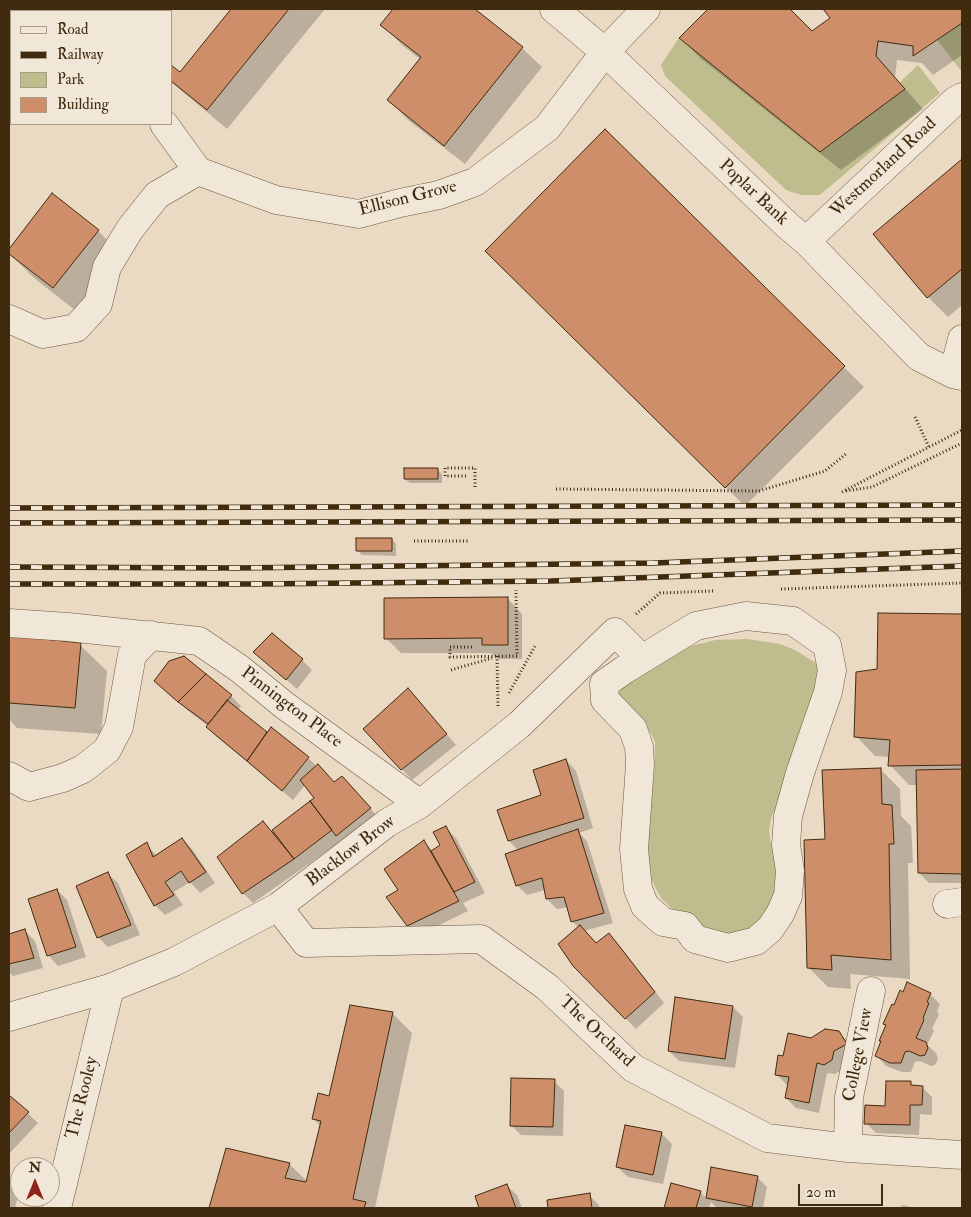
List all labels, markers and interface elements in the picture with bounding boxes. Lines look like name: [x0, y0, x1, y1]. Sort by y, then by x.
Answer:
legend: [10, 10, 172, 125]
text: Road: [57, 20, 88, 39]
text: Railway: [57, 45, 103, 64]
text: Park: [57, 70, 84, 89]
text: Building: [57, 95, 109, 114]
street label: Westmorland Road: [827, 113, 941, 223]
street label: Poplar Bank: [714, 155, 792, 231]
street label: Ellison Grove: [357, 176, 459, 222]
street label: Pinnington Place: [236, 663, 346, 753]
street label: Blacklow Brow: [302, 812, 400, 892]
street label: The Orchard: [554, 992, 638, 1072]
street label: College View: [839, 1007, 879, 1103]
street label: The Rooley: [62, 1055, 104, 1141]
north arrow: [10, 1157, 60, 1207]
text: N: [29, 1159, 41, 1176]
scale bar: [801, 1174, 886, 1206]
text: 20 m: [806, 1183, 836, 1202]

